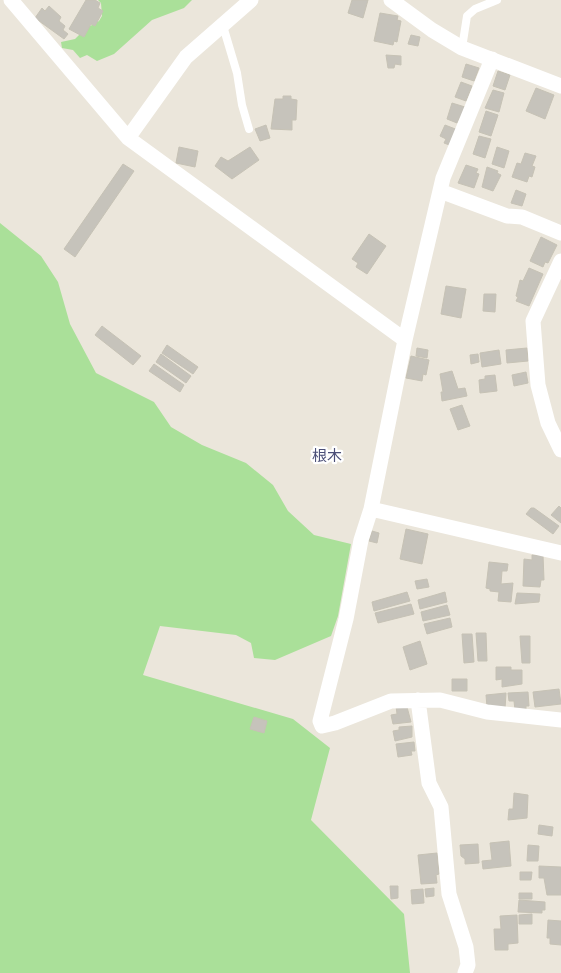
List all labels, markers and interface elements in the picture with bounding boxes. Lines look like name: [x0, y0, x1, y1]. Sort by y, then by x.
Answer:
district label: 根木: [312, 446, 342, 465]

